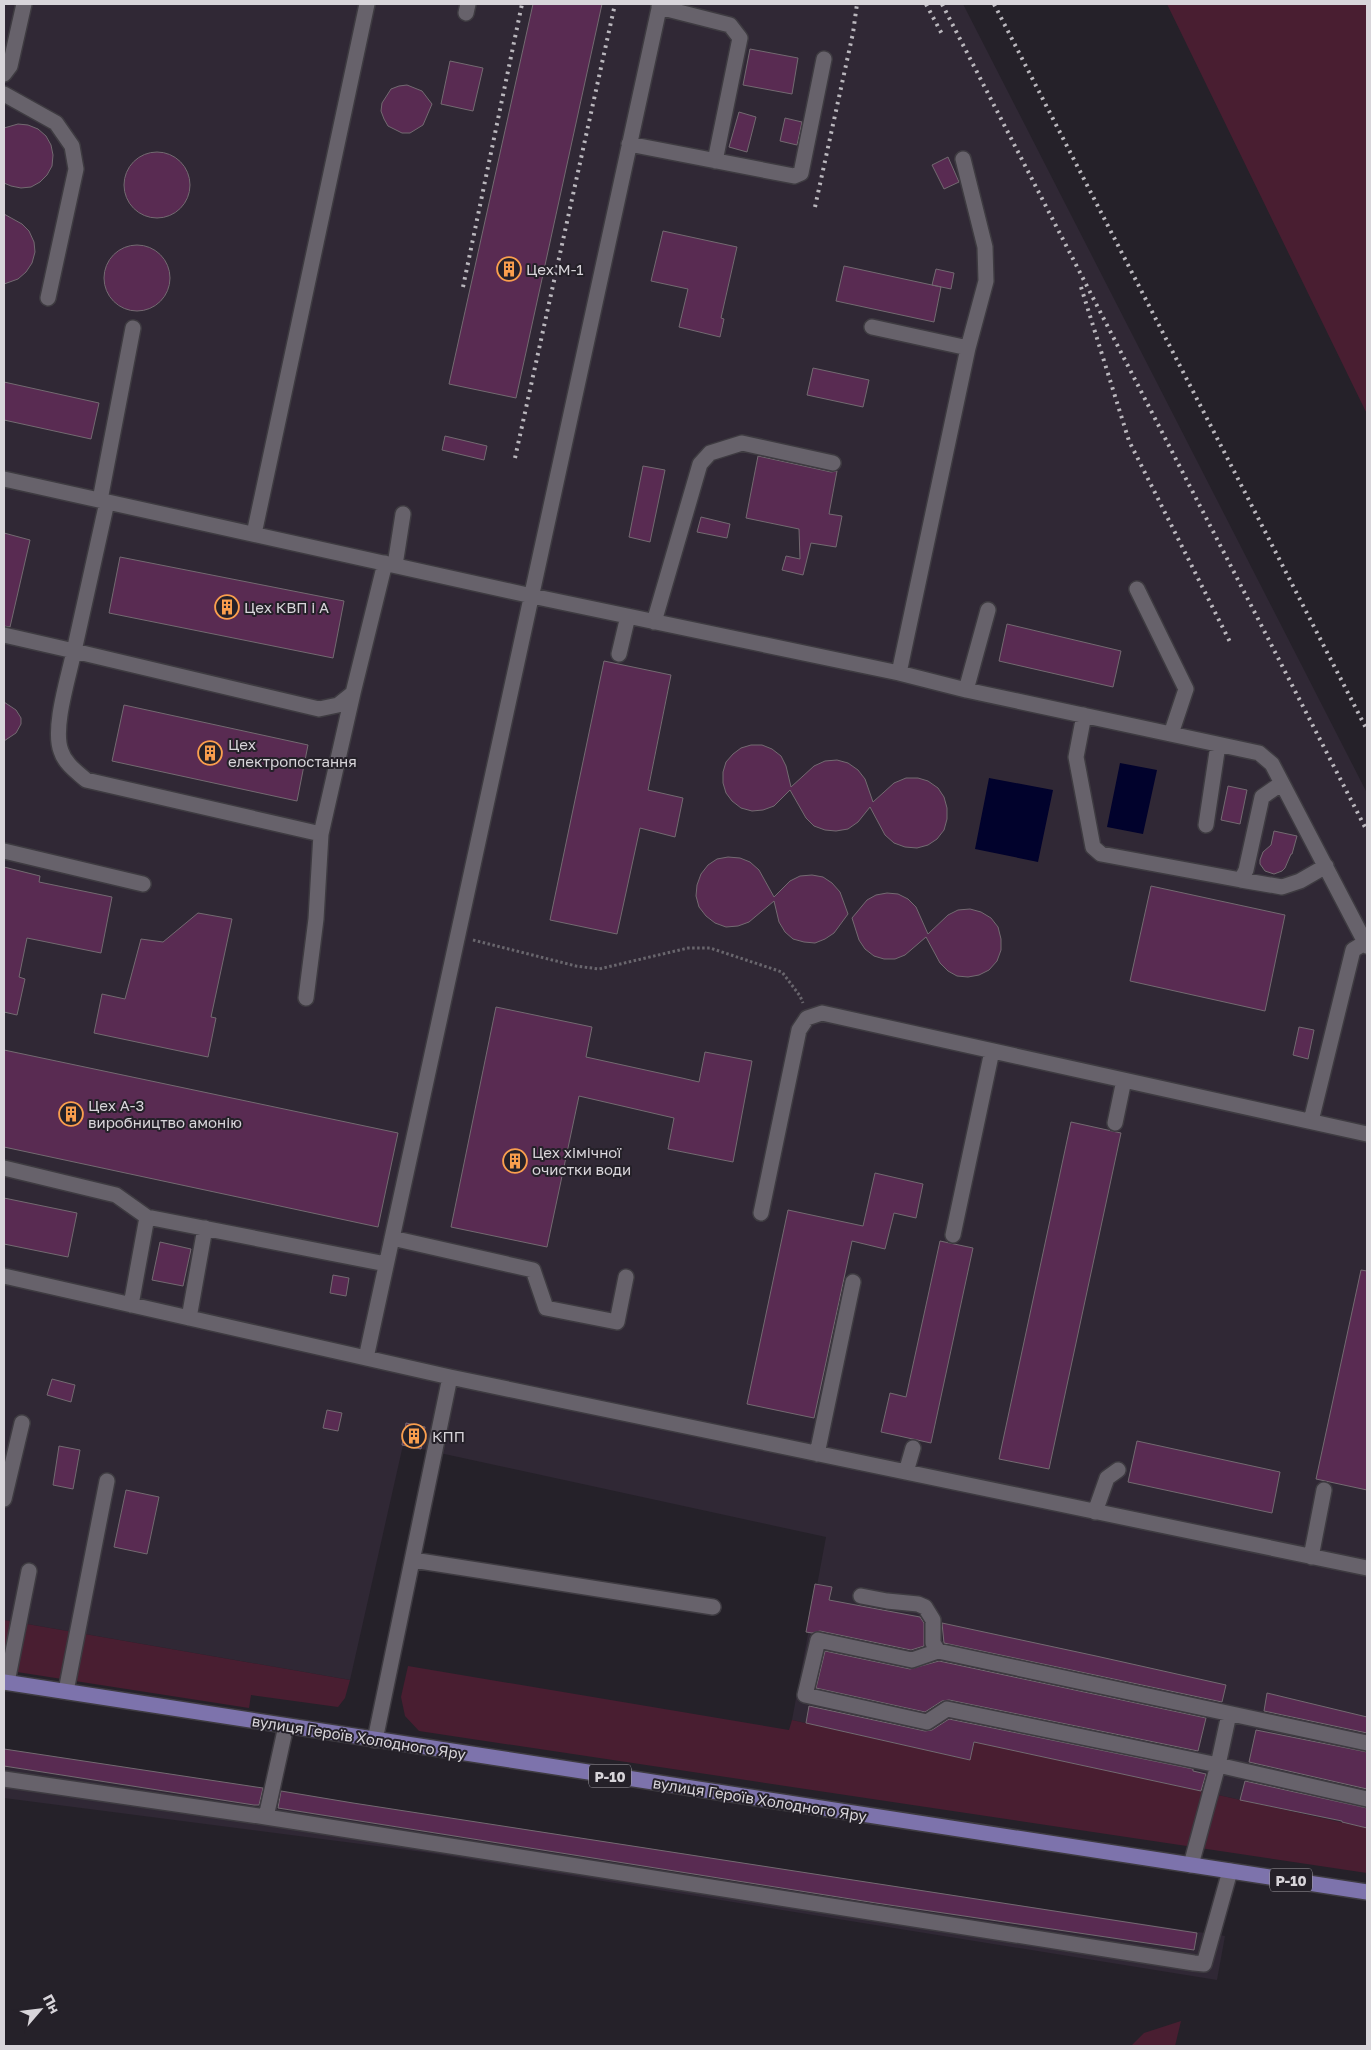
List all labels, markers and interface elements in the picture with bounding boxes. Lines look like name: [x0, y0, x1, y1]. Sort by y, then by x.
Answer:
building icon: Цех М-1: [496, 256, 522, 282]
place label: Цех М-1: [526, 260, 584, 278]
building icon: Цех КВП і А: [214, 594, 240, 620]
place label: Цех КВП і А: [244, 598, 329, 616]
place label: Цех електропостання: [228, 735, 357, 770]
building icon: Цех електропостання: [197, 740, 223, 766]
place label: Цех А-3 виробництво амонію: [88, 1096, 242, 1131]
building icon: Цех А-3 виробництво амонію: [58, 1101, 84, 1127]
place label: Цех хімічної очистки води: [532, 1143, 631, 1178]
building icon: Цех хімічної очистки води: [502, 1148, 528, 1174]
building icon: КПП: [401, 1423, 427, 1449]
place label: КПП: [432, 1427, 465, 1445]
street label: вулиця Героїв Холодного Яру: [251, 1711, 468, 1763]
road number: Р-10: [589, 1764, 631, 1788]
street label: вулиця Героїв Холодного Яру: [652, 1773, 869, 1825]
road number: Р-10: [1270, 1868, 1312, 1892]
north arrow: [15, 1985, 65, 2035]
text: Пн: [40, 1991, 64, 2016]

